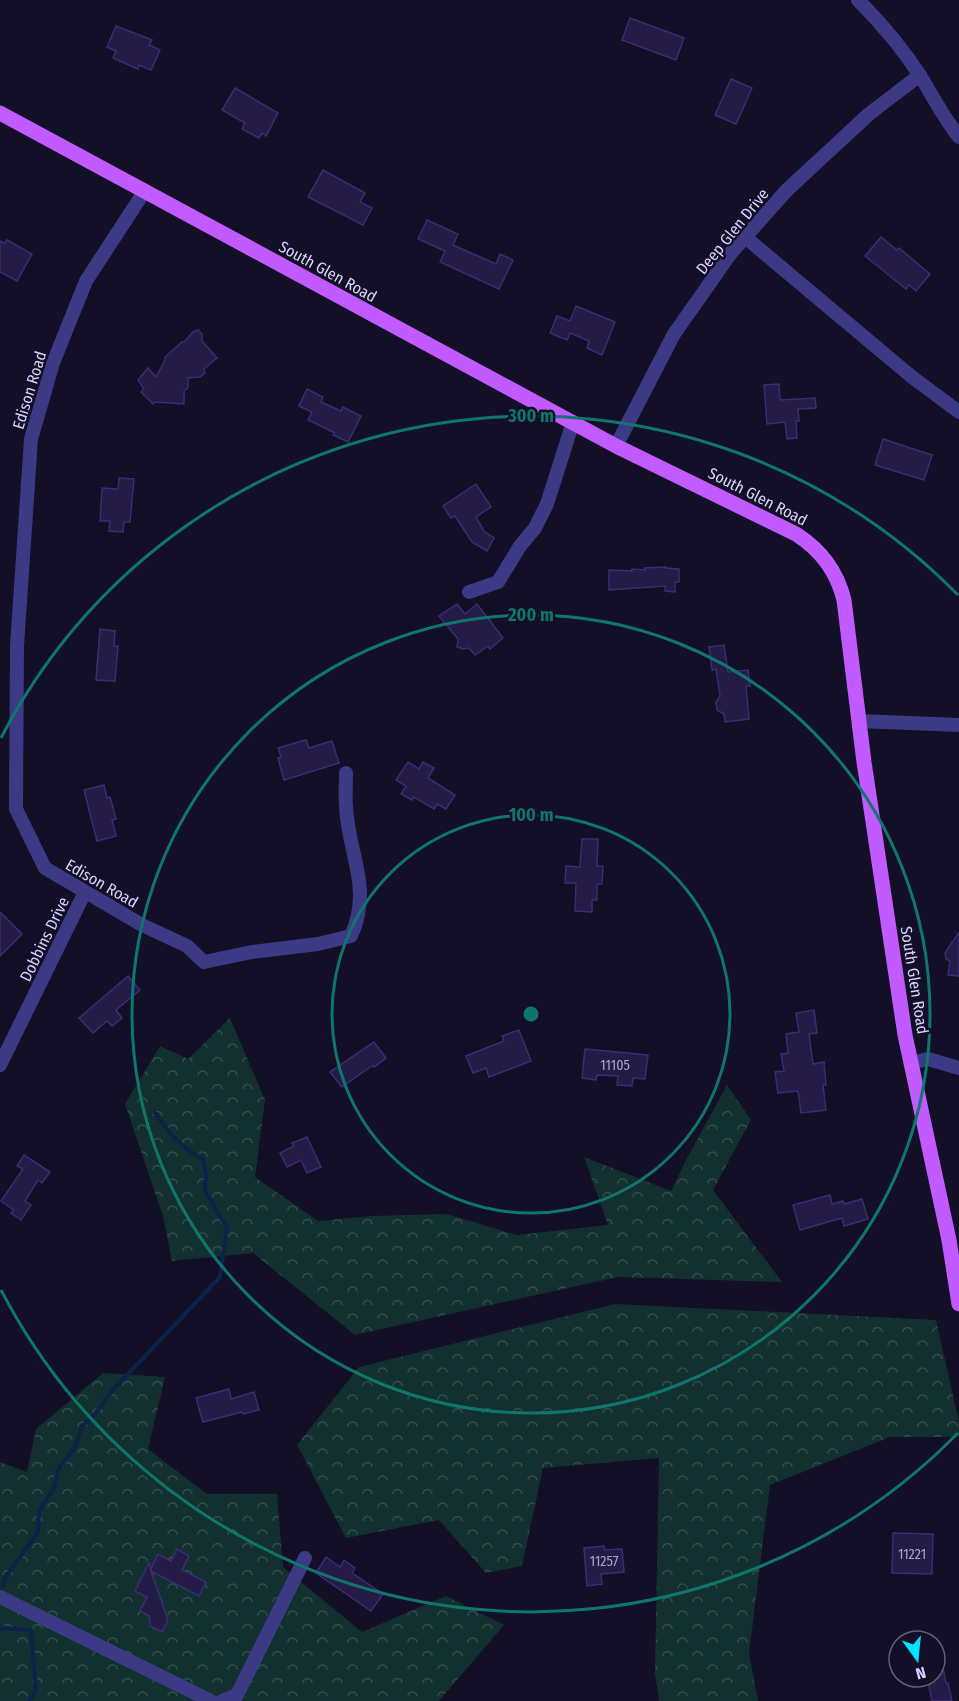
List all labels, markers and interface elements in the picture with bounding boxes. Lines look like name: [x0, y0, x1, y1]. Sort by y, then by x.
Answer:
street label: Deep Glen Drive: [692, 185, 773, 278]
street label: South Glen Road: [276, 237, 380, 306]
street label: Edison Road: [9, 349, 50, 431]
text: 300 m: [507, 405, 554, 427]
street label: South Glen Road: [705, 463, 811, 530]
text: 200 m: [507, 604, 554, 626]
text: 100 m: [509, 804, 553, 826]
street label: Edison Road: [62, 855, 141, 912]
street label: Dobbins Drive: [16, 894, 73, 985]
street label: South Glen Road: [897, 925, 932, 1035]
centre of rings: [521, 1004, 541, 1024]
house number: 11105: [600, 1057, 630, 1074]
house number: 11221: [898, 1546, 926, 1563]
house number: 11257: [590, 1553, 619, 1570]
north arrow: [887, 1629, 947, 1689]
text: N: [914, 1663, 928, 1683]

